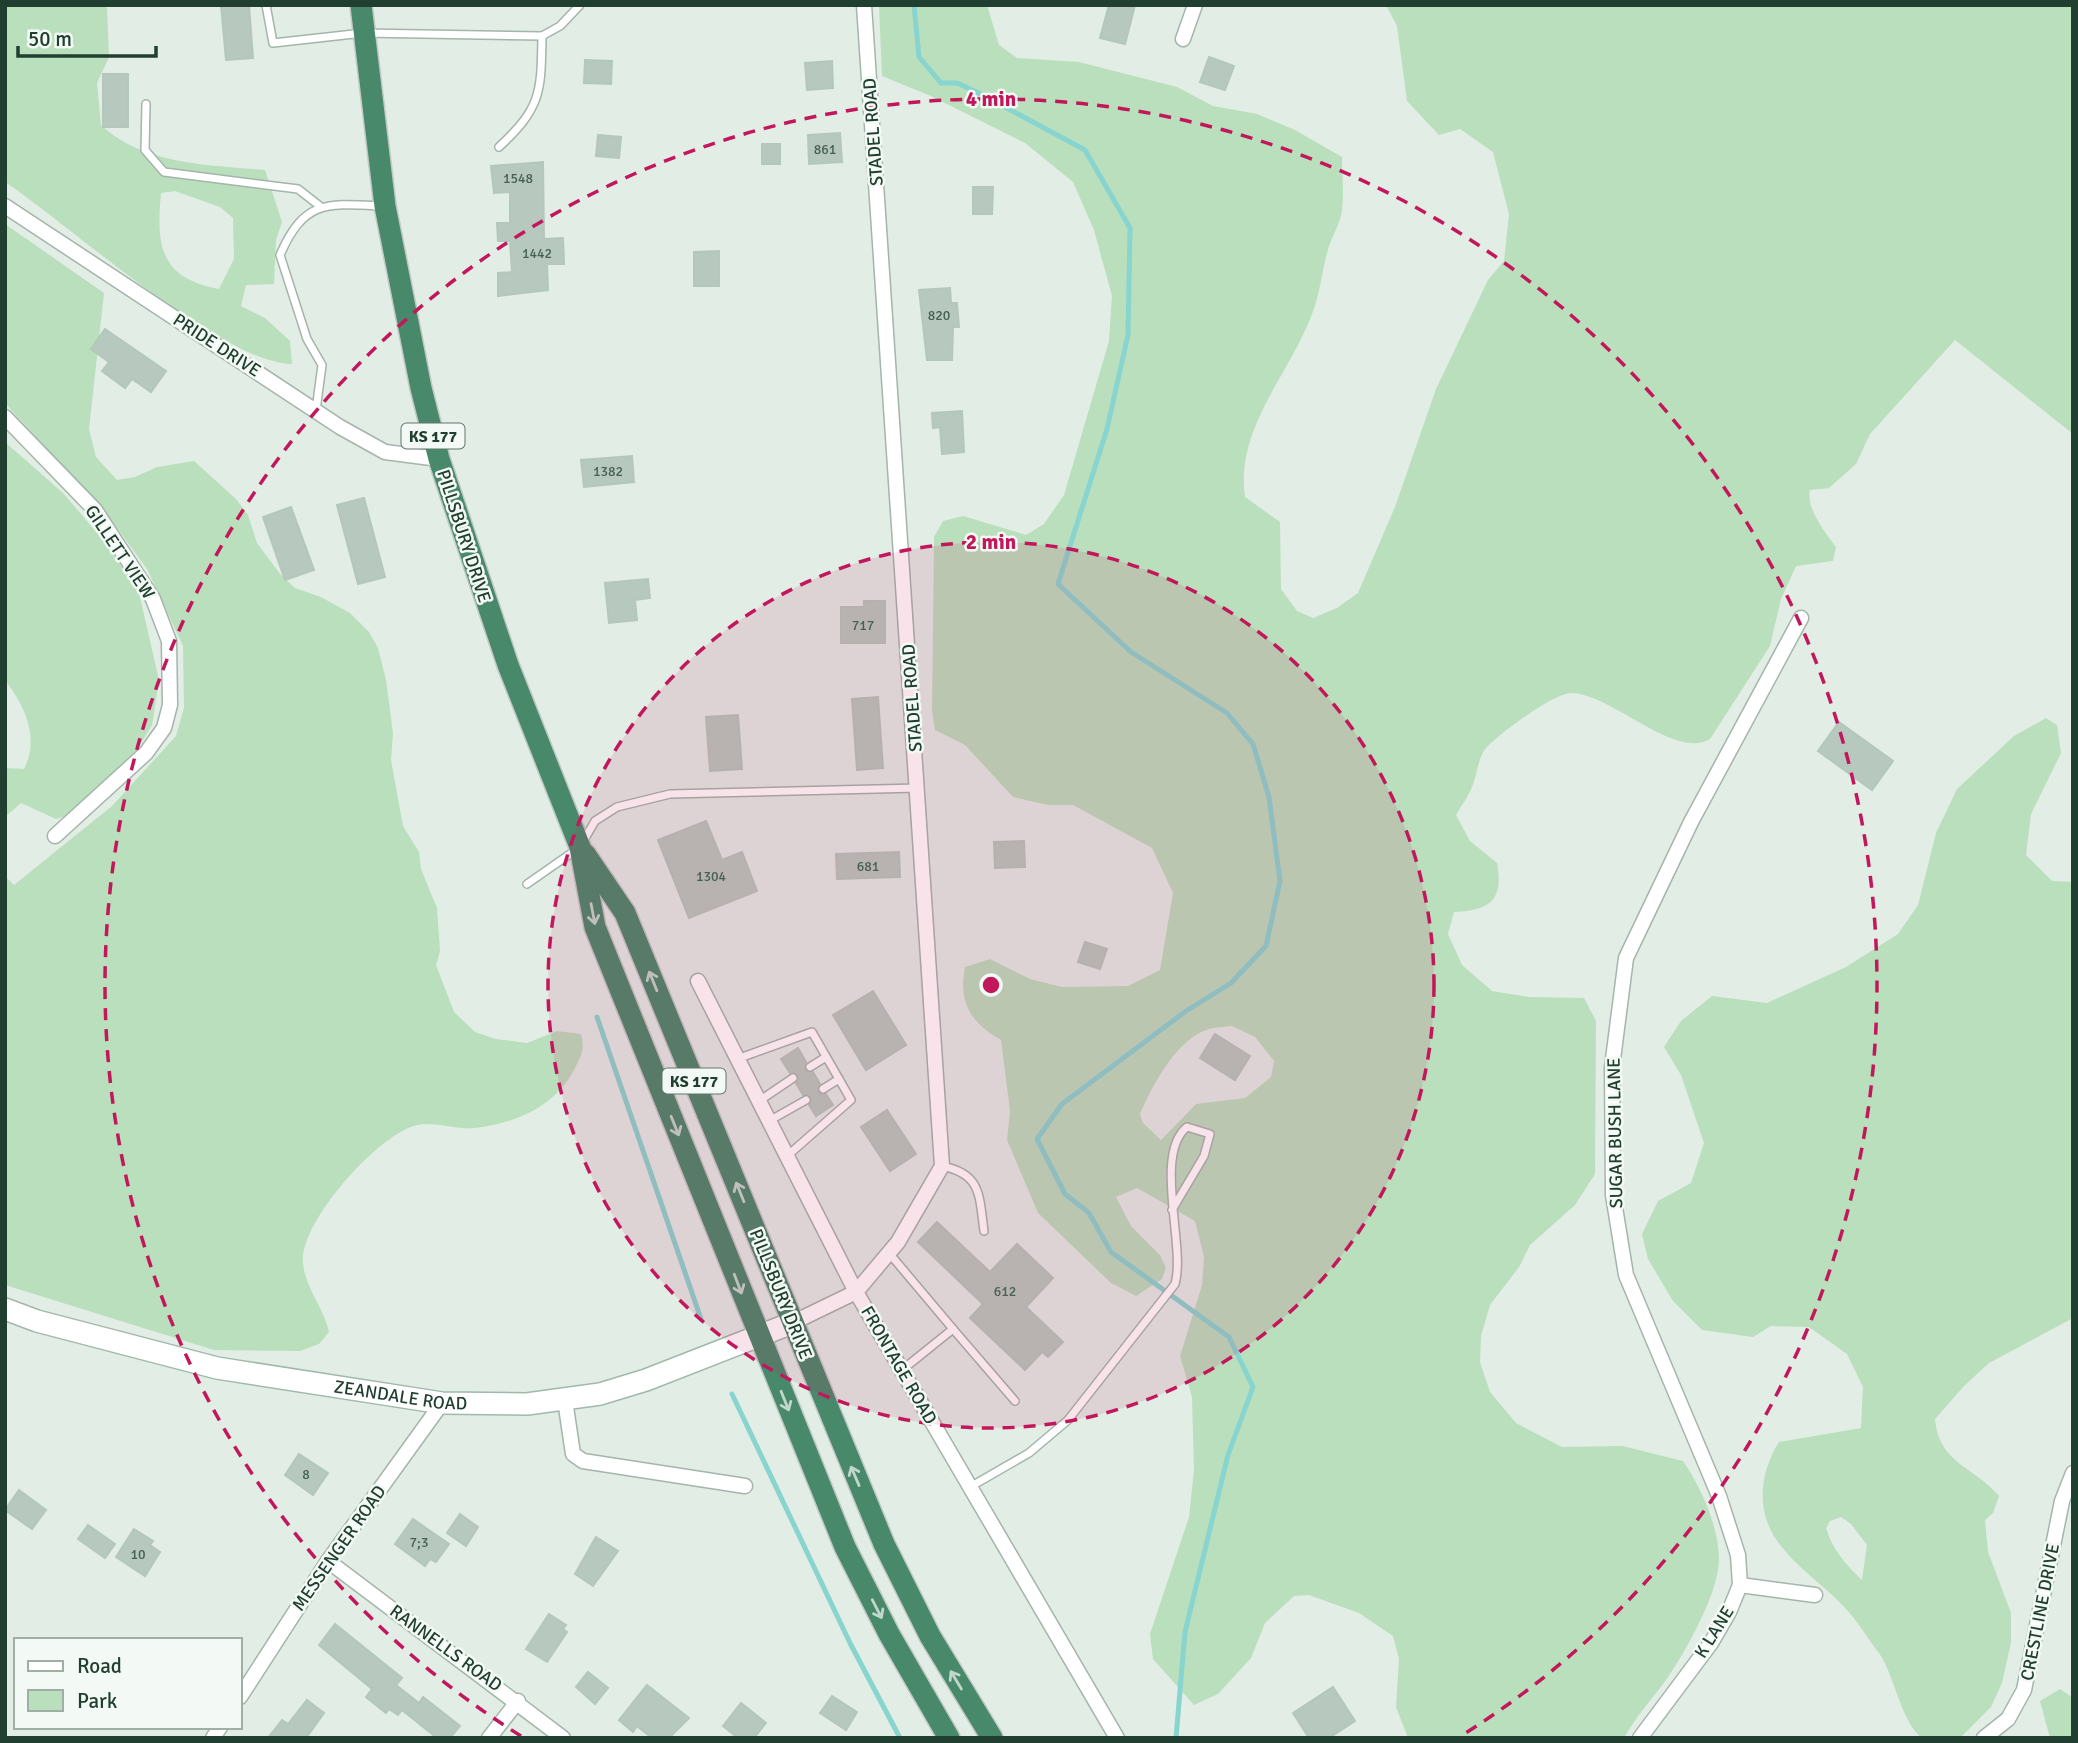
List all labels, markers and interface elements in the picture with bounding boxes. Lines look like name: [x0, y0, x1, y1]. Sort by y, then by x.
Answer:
scale bar: [18, 14, 156, 58]
text: 50 m: [28, 26, 72, 52]
street label: STADEL ROAD: [858, 77, 888, 187]
text: 4 min: [966, 86, 1016, 112]
house number: 861: [814, 141, 836, 158]
house number: 1548: [503, 170, 533, 187]
house number: 1442: [522, 245, 552, 262]
house number: 820: [928, 307, 950, 324]
street label: PRIDE DRIVE: [169, 308, 265, 382]
road number: KS 177: [402, 424, 464, 448]
house number: 1382: [593, 463, 623, 480]
street label: PILLSBURY DRIVE: [432, 467, 496, 605]
street label: GILLETT VIEW: [80, 501, 160, 603]
text: 2 min: [966, 529, 1016, 555]
house number: 717: [852, 617, 874, 634]
street label: STADEL ROAD: [897, 643, 927, 753]
house number: 681: [857, 858, 879, 875]
house number: 1304: [696, 868, 727, 885]
one-way arrow: [586, 902, 600, 925]
one-way arrow: [646, 971, 659, 992]
centre of rings: [979, 973, 1003, 997]
street label: SUGAR BUSH LANE: [1603, 1057, 1627, 1209]
road number: KS 177: [662, 1068, 726, 1093]
one-way arrow: [670, 1114, 683, 1136]
one-way arrow: [732, 1181, 745, 1203]
street label: PILLSBURY DRIVE: [745, 1226, 817, 1362]
one-way arrow: [733, 1273, 746, 1294]
house number: 612: [994, 1283, 1016, 1300]
street label: FRONTAGE ROAD: [856, 1302, 942, 1428]
street label: ZEANDALE ROAD: [333, 1375, 467, 1414]
one-way arrow: [779, 1390, 792, 1411]
house number: 8: [302, 1466, 310, 1483]
one-way arrow: [848, 1466, 861, 1488]
street label: MESSENGER ROAD: [287, 1481, 391, 1615]
house number: 7;3: [410, 1534, 428, 1551]
street label: CRESTLINE DRIVE: [2016, 1541, 2064, 1683]
house number: 10: [130, 1546, 146, 1563]
one-way arrow: [870, 1598, 884, 1619]
street label: RANNELLS ROAD: [385, 1600, 507, 1696]
street label: K LANE: [1689, 1602, 1739, 1662]
legend: [14, 1638, 242, 1729]
text: Road: [77, 1653, 122, 1679]
one-way arrow: [949, 1670, 963, 1690]
text: Park: [77, 1688, 118, 1714]

